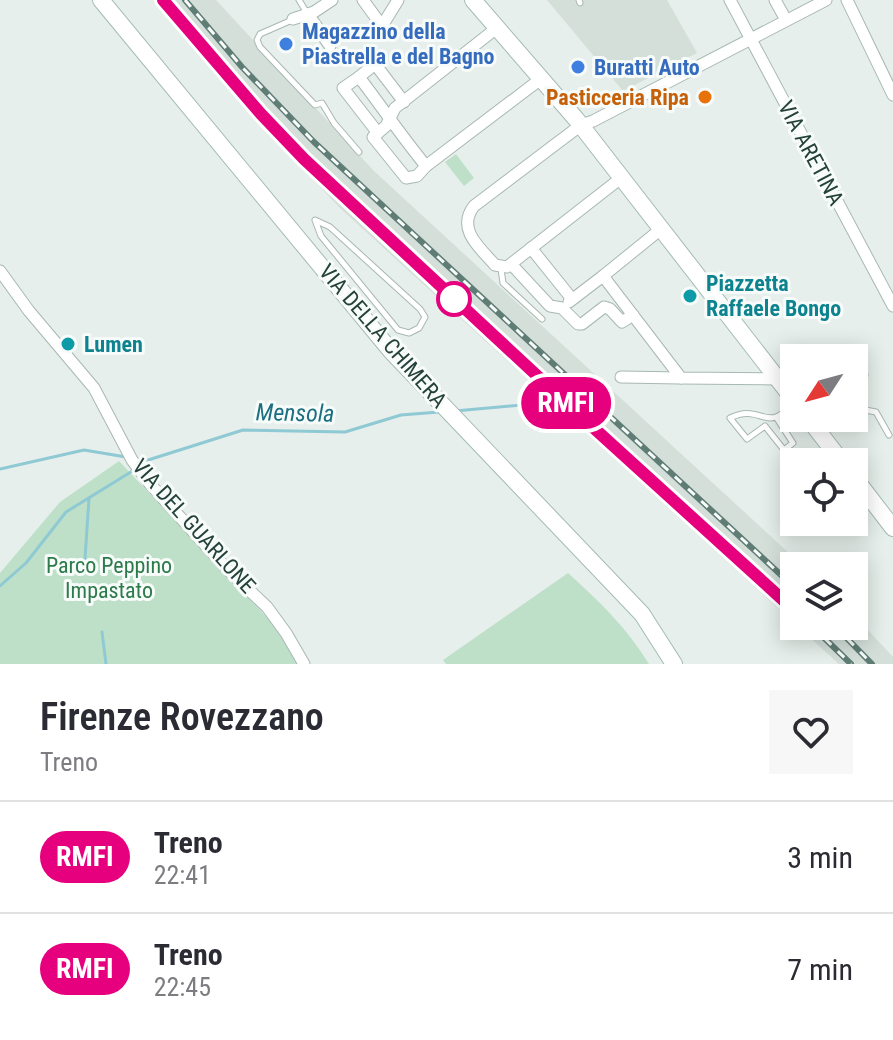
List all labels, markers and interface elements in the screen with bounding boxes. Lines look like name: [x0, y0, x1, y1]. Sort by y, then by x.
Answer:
place label: Magazzino della Piastrella e del Bagno: [302, 19, 495, 69]
marker: Magazzino della Piastrella e del Bagno: [277, 35, 295, 53]
place label: Buratti Auto: [594, 55, 700, 80]
marker: Buratti Auto: [569, 58, 587, 76]
place label: Pasticceria Ripa: [546, 85, 689, 110]
marker: Pasticceria Ripa: [696, 88, 714, 106]
street label: VIA ARETINA: [773, 96, 849, 210]
street label: VIA DELLA CHIMERA: [314, 259, 452, 413]
place label: Piazzetta Raffaele Bongo: [706, 271, 841, 321]
unlabelled marker: [437, 282, 471, 316]
marker: Piazzetta Raffaele Bongo: [681, 287, 699, 305]
place label: Lumen: [84, 332, 143, 357]
marker: Lumen: [59, 335, 77, 353]
north arrow: [780, 344, 868, 432]
map controls: [780, 344, 868, 640]
line badge: RMFI: [510, 377, 622, 429]
text: RMFI: [537, 386, 595, 419]
water label: Mensola: [255, 398, 335, 428]
button: locate: [780, 448, 868, 536]
street label: VIA DEL GUARLONE: [127, 454, 261, 598]
button: layers: [780, 552, 868, 640]
park label: Parco Peppino Impastato: [46, 553, 172, 603]
button: heart: [769, 690, 853, 774]
text: Firenze Rovezzano: [40, 695, 324, 739]
text: Treno: [40, 747, 98, 777]
text: Treno: [154, 825, 223, 860]
text: RMFI: [56, 840, 114, 873]
text: 3 min: [787, 840, 853, 875]
text: 22:41: [154, 860, 211, 890]
text: Treno: [154, 937, 223, 972]
text: RMFI: [56, 952, 114, 985]
text: 7 min: [787, 952, 853, 987]
text: 22:45: [154, 972, 211, 1002]

